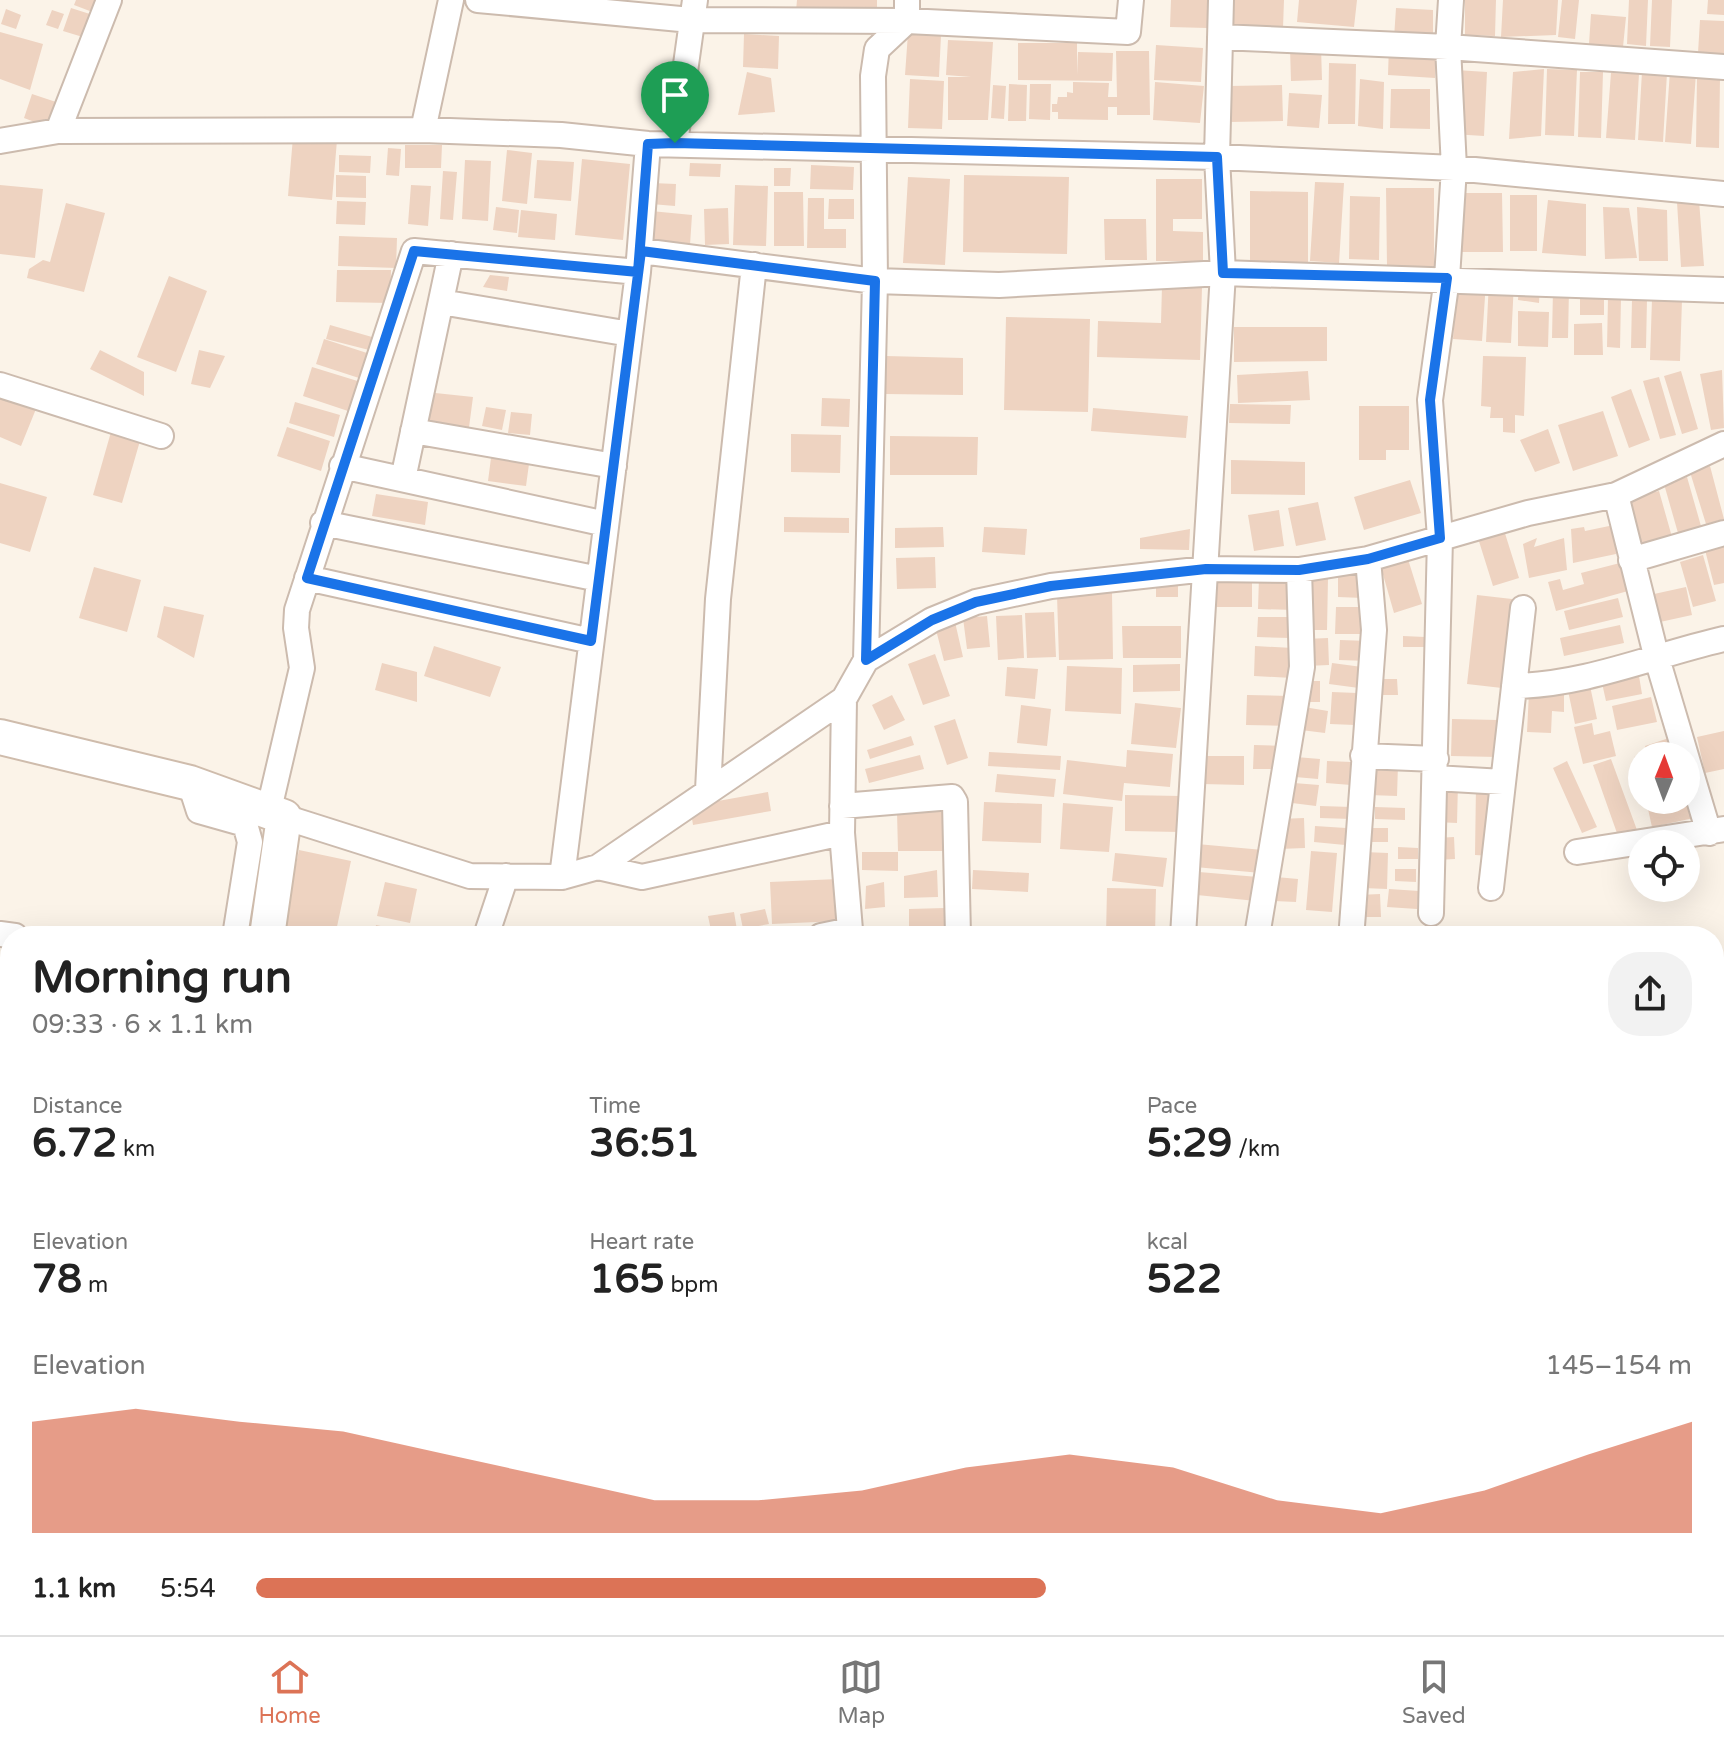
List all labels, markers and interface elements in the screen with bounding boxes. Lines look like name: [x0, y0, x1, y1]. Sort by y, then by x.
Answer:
pin: [641, 61, 709, 143]
icon: arrive: [653, 73, 697, 117]
north arrow: [1628, 742, 1700, 814]
map controls: [1628, 742, 1700, 902]
button: locate: [1628, 830, 1700, 902]
text: Morning run: [32, 952, 292, 1005]
button: share: [1608, 952, 1692, 1036]
text: 09:33 · 6 × 1.1 km: [32, 1009, 253, 1040]
text: Distance: [32, 1093, 123, 1119]
text: Time: [589, 1093, 641, 1119]
text: Pace: [1147, 1093, 1197, 1119]
text: 6.72: [32, 1119, 117, 1167]
text: 36:51: [589, 1119, 700, 1167]
text: 5:29: [1147, 1119, 1232, 1167]
text: km: [117, 1136, 155, 1162]
text: /km: [1232, 1136, 1280, 1162]
text: Elevation: [32, 1229, 128, 1255]
text: Heart rate: [589, 1229, 694, 1255]
text: kcal: [1147, 1229, 1188, 1255]
text: 78: [32, 1255, 82, 1303]
text: 165: [589, 1255, 665, 1303]
text: 522: [1147, 1255, 1222, 1303]
text: m: [82, 1272, 108, 1298]
text: bpm: [665, 1272, 718, 1298]
text: Elevation: [32, 1350, 146, 1381]
text: 145–154 m: [1546, 1350, 1692, 1381]
text: 1.1 km: [32, 1573, 116, 1604]
text: 5:54: [160, 1573, 216, 1604]
tab: Home: [258, 1655, 321, 1729]
tab: Map: [838, 1655, 885, 1729]
tab: Saved: [1402, 1655, 1466, 1729]

